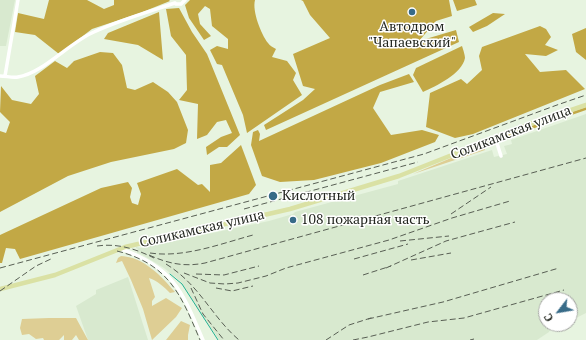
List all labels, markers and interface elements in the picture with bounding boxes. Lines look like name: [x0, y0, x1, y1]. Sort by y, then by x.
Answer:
marker: Автодром "Чапаевский": [407, 7, 417, 17]
place label: Автодром "Чапаевский": [368, 19, 456, 52]
street label: Соликамская улица: [448, 102, 574, 164]
place label: Кислотный: [282, 188, 355, 204]
marker: Кислотный: [267, 190, 279, 202]
street label: Соликамская улица: [138, 206, 266, 252]
place label: 108 пожарная часть: [301, 212, 430, 228]
marker: 108 пожарная часть: [288, 215, 298, 225]
north arrow: [538, 292, 578, 332]
text: С: [541, 311, 556, 324]

